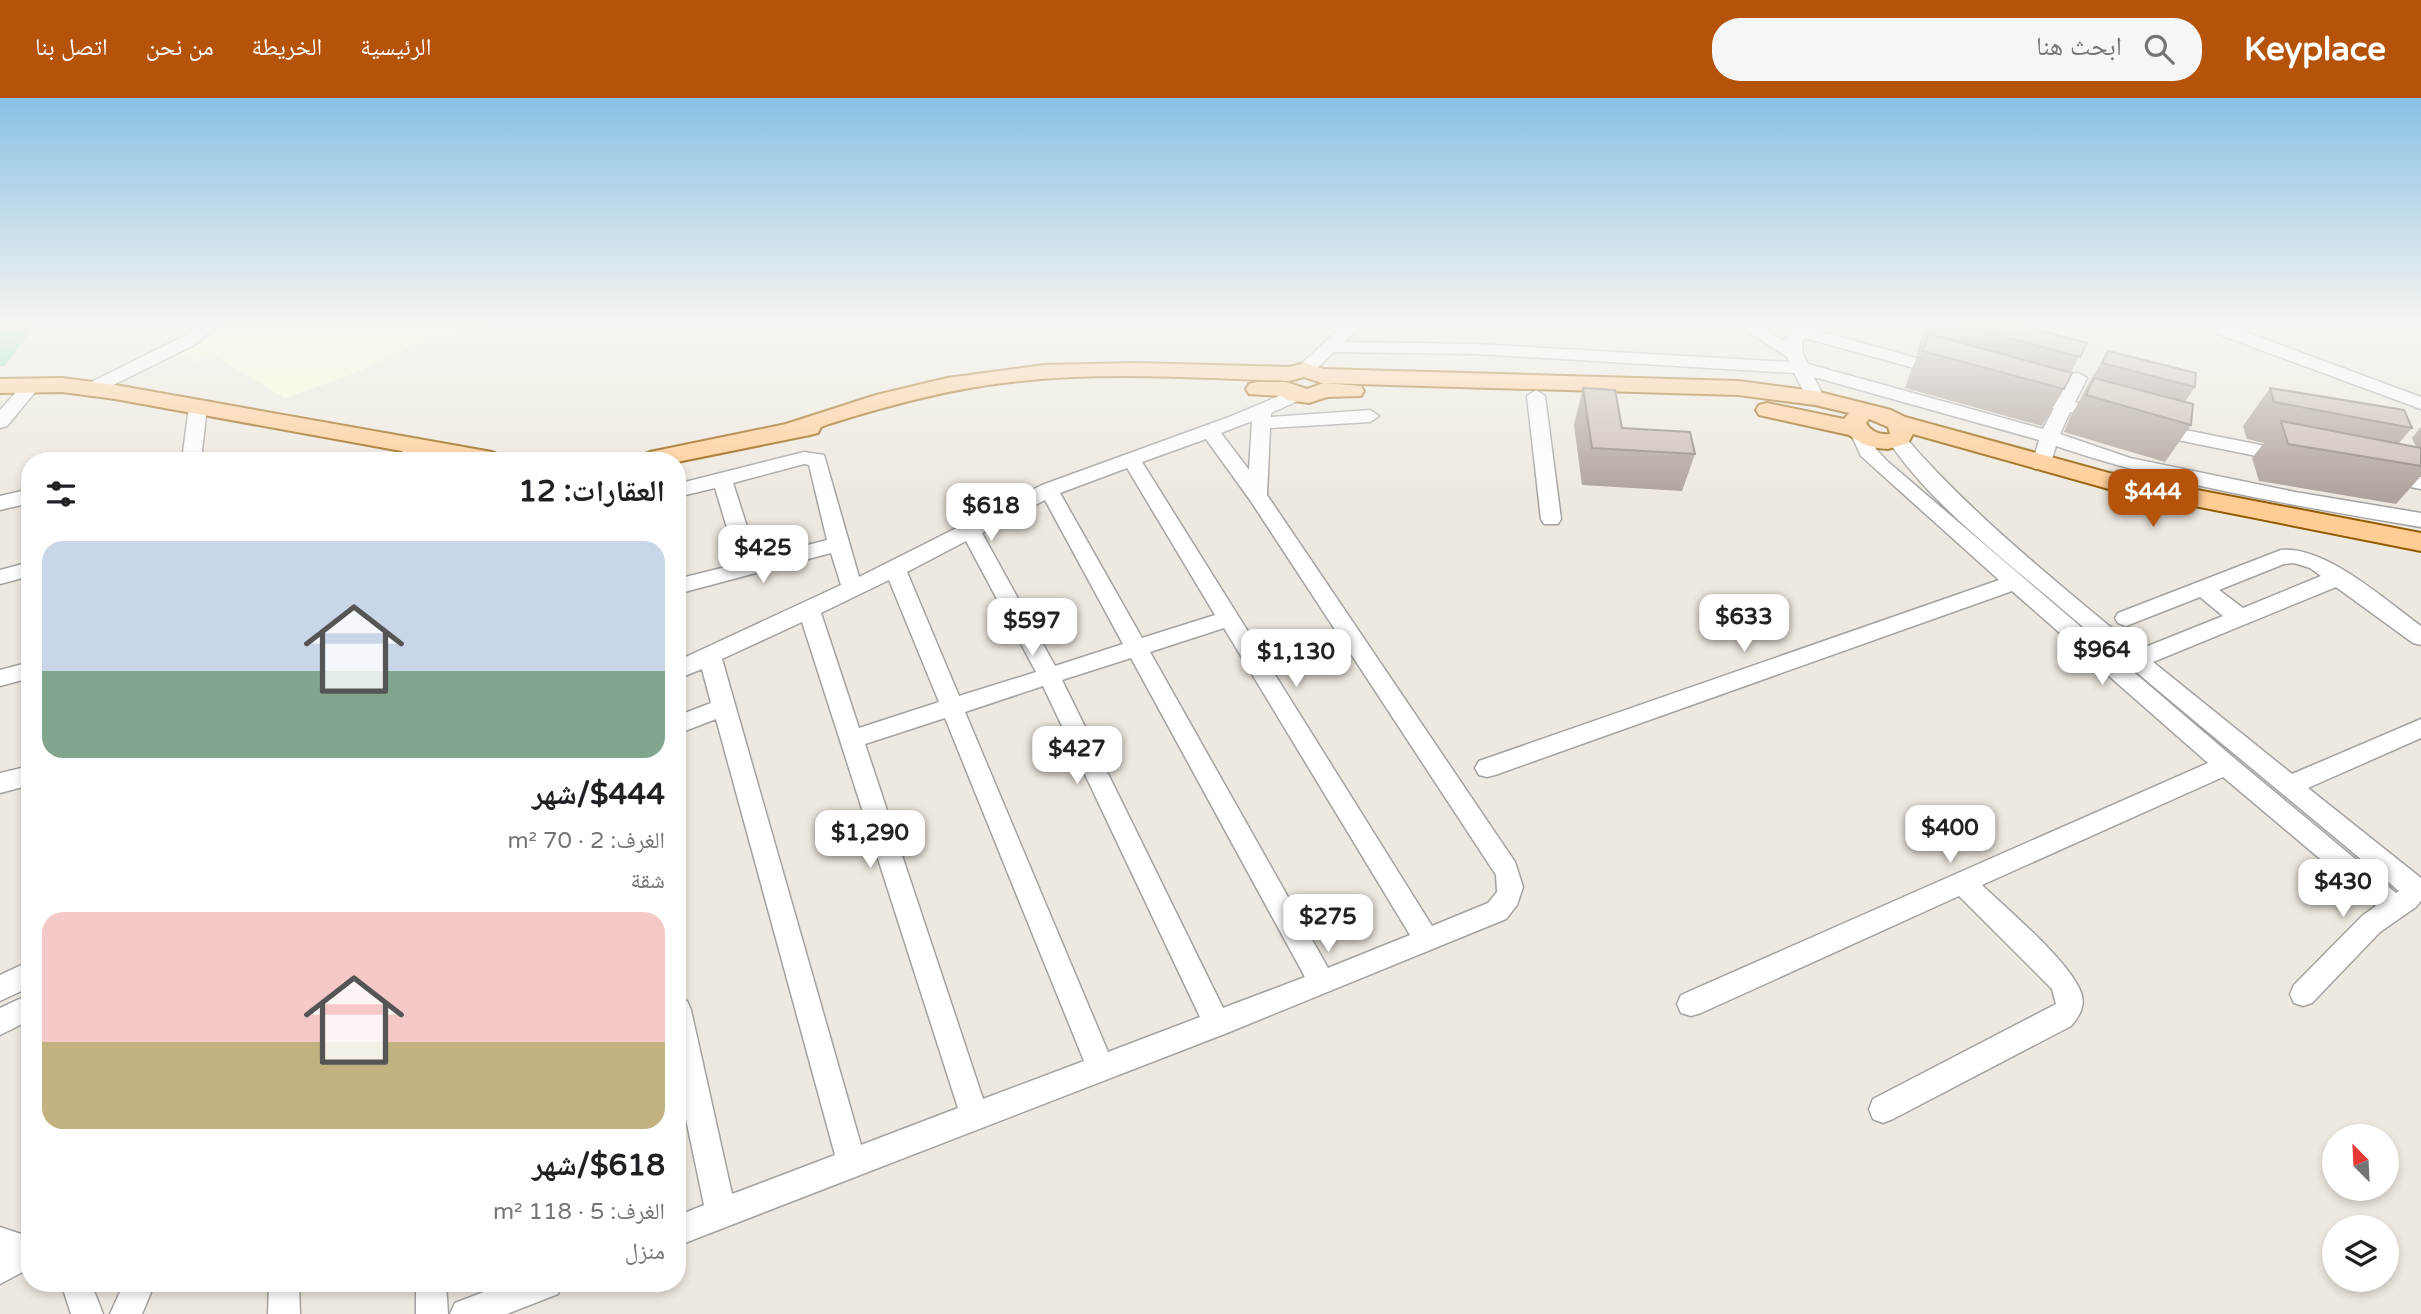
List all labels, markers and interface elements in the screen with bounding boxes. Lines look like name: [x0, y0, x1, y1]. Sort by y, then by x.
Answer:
search box: [1712, 18, 2202, 81]
icon: search: [2140, 30, 2178, 68]
text: Keyplace: [2244, 30, 2386, 69]
text: ابحث هنا: [2036, 31, 2122, 62]
text: اتصل بنا: [35, 33, 108, 62]
text: من نحن: [146, 33, 214, 62]
text: الخريطة: [252, 33, 322, 62]
text: الرئيسية: [360, 33, 431, 62]
pin: $444: [2112, 470, 2194, 529]
text: العقارات: 12: [518, 473, 665, 510]
icon: filters: [42, 475, 80, 513]
text: $444: [2124, 478, 2182, 506]
pin: $618: [950, 484, 1032, 543]
text: $618: [962, 492, 1020, 520]
pin: $425: [722, 526, 804, 585]
text: $425: [734, 534, 792, 562]
icon: home: [291, 586, 417, 712]
pin: $633: [1703, 594, 1785, 654]
pin: $597: [991, 598, 1073, 658]
text: $633: [1715, 603, 1773, 631]
text: $597: [1003, 607, 1061, 635]
pin: $964: [2061, 628, 2143, 687]
pin: $1,130: [1239, 630, 1353, 689]
text: $964: [2073, 636, 2131, 664]
text: $1,130: [1257, 638, 1335, 666]
pin: $427: [1036, 726, 1118, 786]
text: $427: [1048, 735, 1106, 763]
text: $444/شهر: [532, 776, 665, 813]
pin: $400: [1909, 806, 1991, 865]
pin: $1,290: [813, 810, 927, 870]
text: $400: [1921, 814, 1979, 842]
text: $1,290: [831, 819, 909, 847]
text: الغرف: 2 · 70 m²: [507, 827, 665, 855]
pin: $430: [2302, 860, 2384, 919]
text: شقة: [631, 867, 665, 895]
text: $430: [2314, 868, 2372, 896]
pin: $275: [1287, 894, 1369, 954]
text: $275: [1299, 903, 1357, 931]
icon: home: [291, 957, 417, 1083]
north arrow: [2322, 1124, 2399, 1200]
map controls: [2322, 1124, 2399, 1292]
text: $618/شهر: [532, 1147, 665, 1184]
text: الغرف: 5 · 118 m²: [493, 1198, 665, 1226]
button: layers: [2322, 1215, 2399, 1292]
text: منزل: [625, 1238, 665, 1266]

